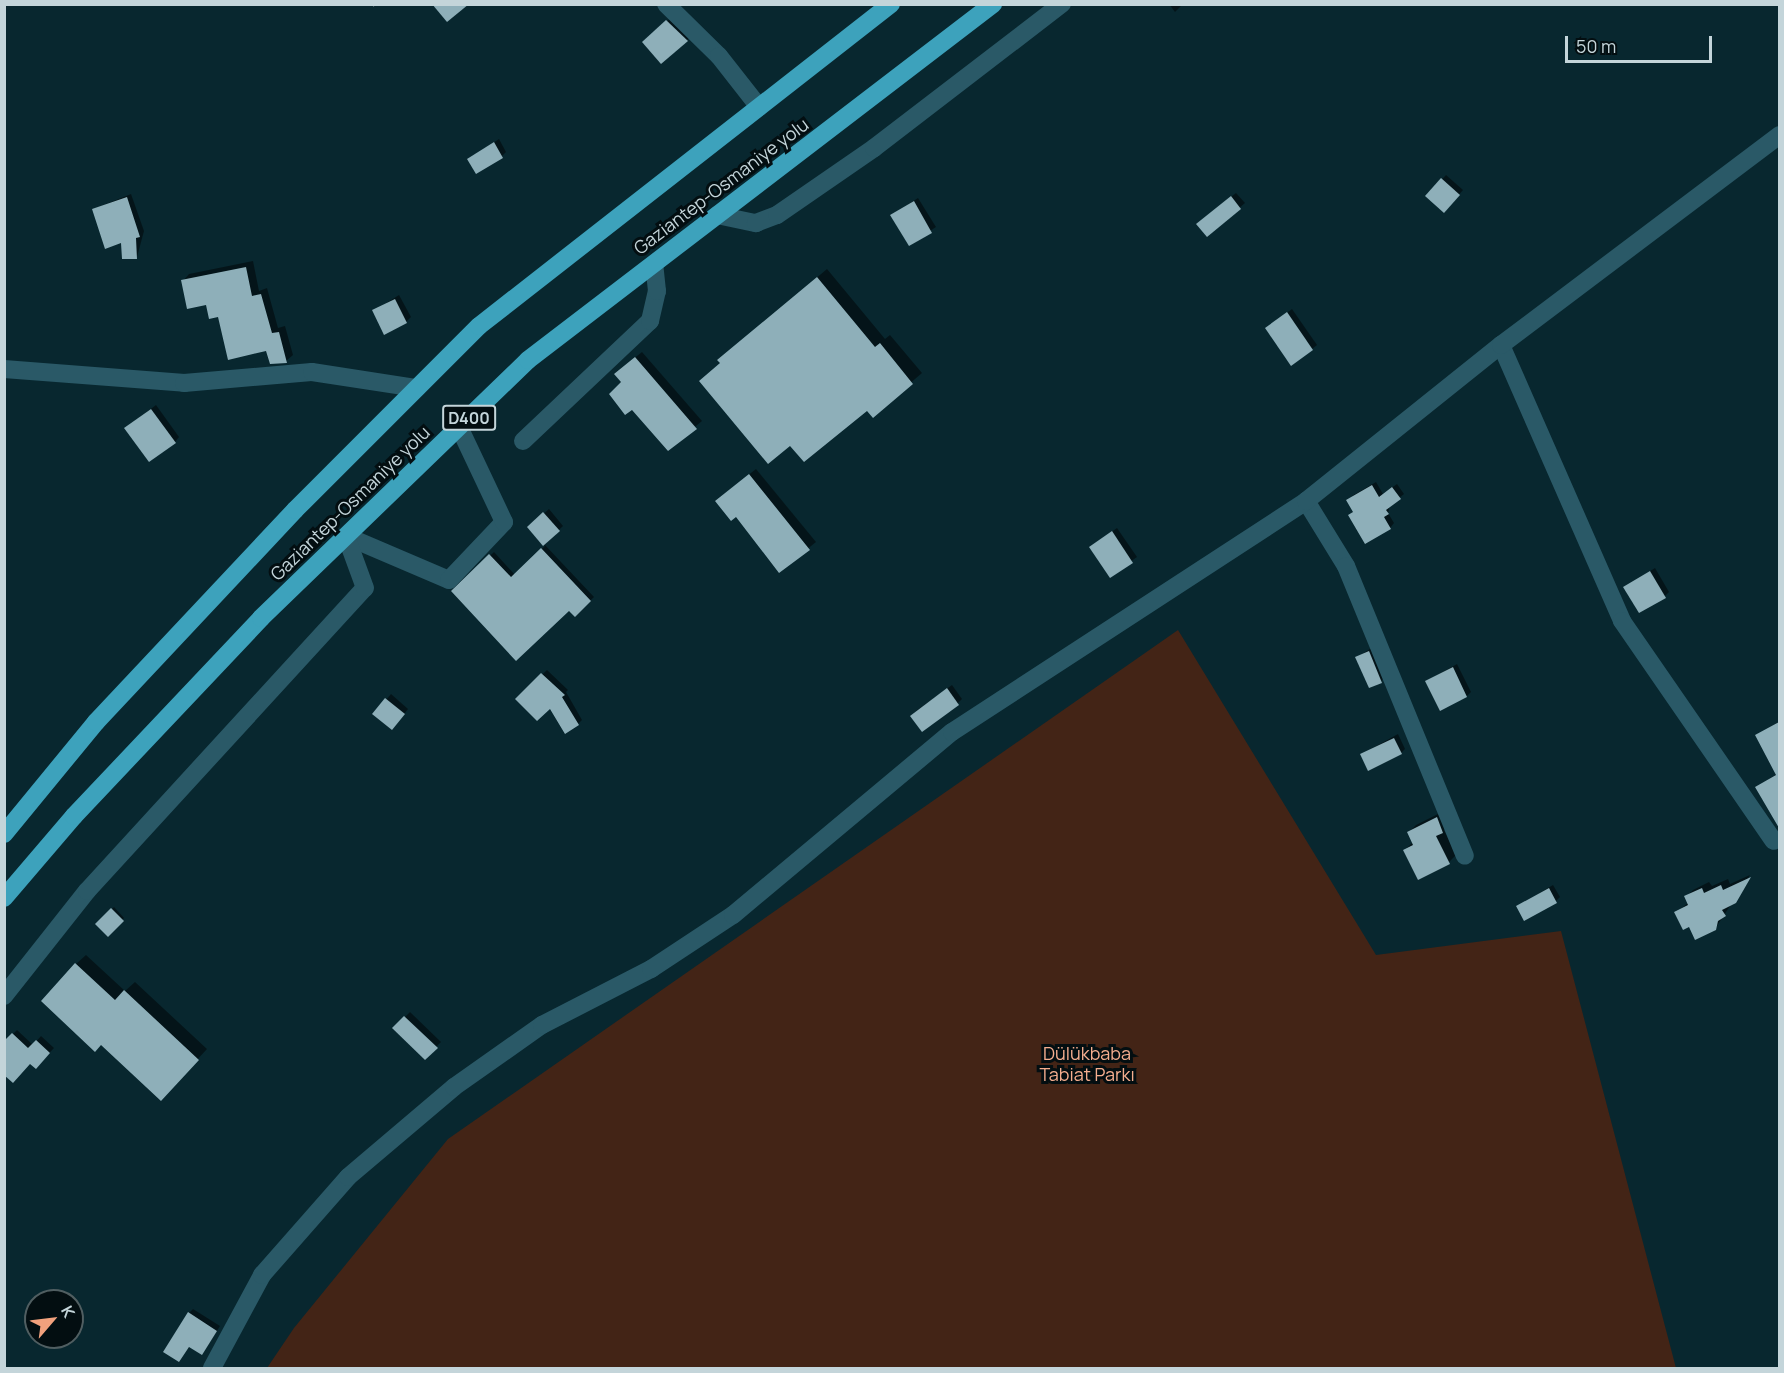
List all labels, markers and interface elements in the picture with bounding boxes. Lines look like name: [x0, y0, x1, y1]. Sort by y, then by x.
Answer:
scale bar: [1568, 24, 1715, 62]
text: 50 m: [1576, 34, 1616, 58]
street label: Gaziantep-Osmaniye yolu: [629, 113, 813, 259]
road number: D400: [442, 405, 496, 431]
street label: Gaziantep-Osmaniye yolu: [266, 421, 434, 585]
park label: Dülükbaba Tabiat Parkı: [1039, 1043, 1135, 1086]
north arrow: [24, 1289, 84, 1349]
text: K: [56, 1302, 80, 1321]

